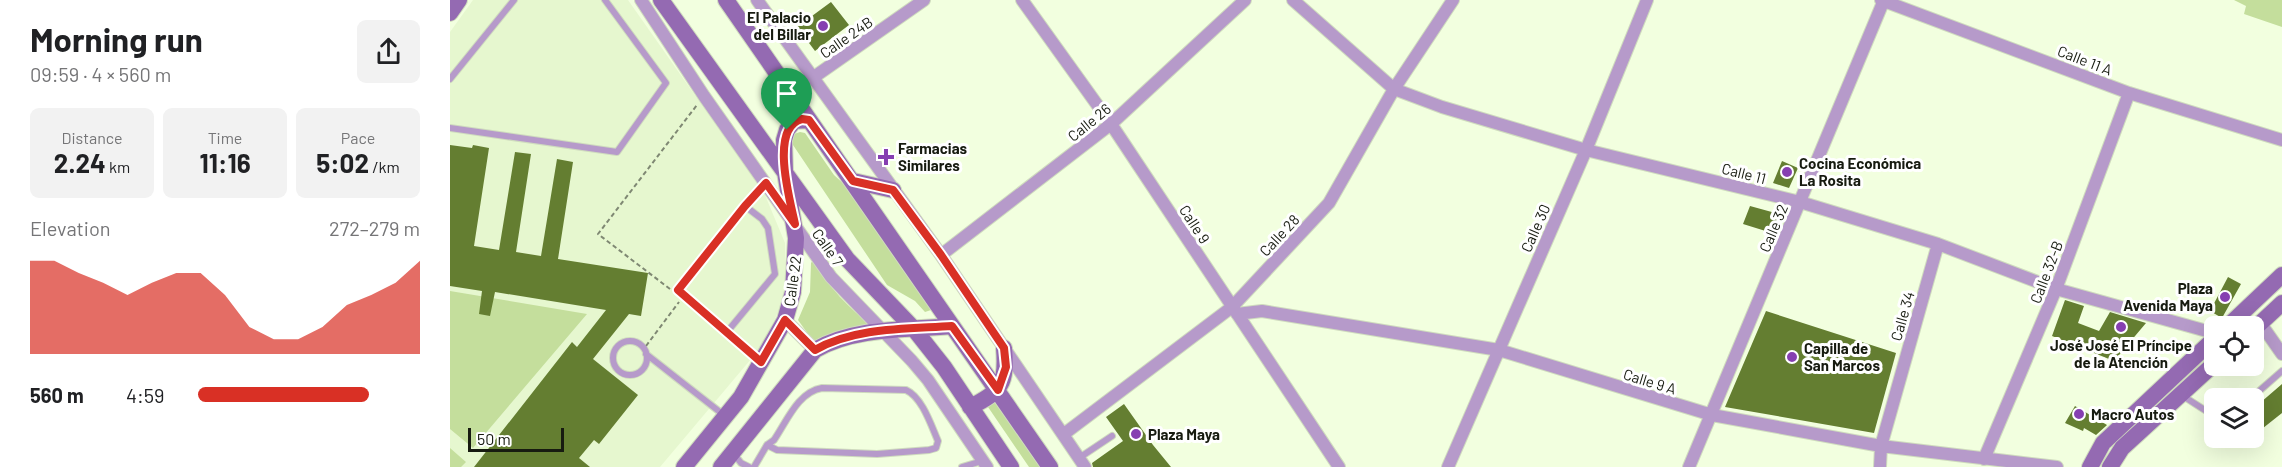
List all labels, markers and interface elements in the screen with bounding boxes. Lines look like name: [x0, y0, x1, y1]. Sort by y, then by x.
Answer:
place label: El Palacio del Billar: [747, 8, 811, 43]
street label: Calle 24B: [816, 12, 876, 62]
text: Morning run: [30, 19, 203, 59]
marker: El Palacio del Billar: [816, 19, 830, 33]
button: share: [357, 20, 420, 83]
street label: Calle 11 A: [2055, 41, 2115, 79]
text: 09:59 · 4 × 560 m: [30, 62, 171, 86]
pin: [761, 68, 812, 130]
icon: arrive: [770, 77, 803, 110]
street label: Calle 26: [1064, 99, 1114, 145]
text: Distance: [62, 128, 122, 147]
text: Time: [208, 128, 242, 147]
text: Pace: [341, 128, 375, 147]
place label: Farmacias Similares: [898, 139, 968, 174]
text: 2.24: [54, 147, 106, 178]
text: 11:16: [199, 147, 251, 178]
text: 5:02: [316, 147, 369, 178]
marker: Farmacias Similares: [879, 150, 893, 164]
place label: Cocina Económica La Rosita: [1799, 154, 1921, 189]
text: km: [106, 157, 130, 176]
text: /km: [369, 157, 400, 176]
street label: Calle 11: [1720, 159, 1768, 187]
marker: Cocina Económica La Rosita: [1780, 165, 1794, 179]
street label: Calle 9: [1176, 201, 1214, 247]
street label: Calle 30: [1516, 201, 1554, 255]
street label: Calle 32: [1755, 201, 1791, 255]
street label: Calle 28: [1255, 210, 1303, 260]
text: Elevation: [30, 216, 111, 240]
text: 272–279 m: [329, 216, 420, 240]
street label: Calle 7: [809, 225, 847, 269]
street label: Calle 32-B: [2026, 238, 2066, 306]
street label: Calle 22: [780, 255, 804, 307]
place label: Plaza Avenida Maya: [2123, 279, 2213, 314]
street label: Calle 34: [1886, 289, 1918, 343]
marker: Plaza Avenida Maya: [2218, 290, 2232, 304]
map controls: [2204, 316, 2264, 448]
button: locate: [2204, 316, 2264, 376]
marker: José José El Príncipe de la Atención: [2114, 320, 2128, 334]
place label: José José El Príncipe de la Atención: [2050, 336, 2192, 371]
place label: Capilla de San Marcos: [1804, 339, 1880, 374]
marker: Capilla de San Marcos: [1785, 350, 1799, 364]
street label: Calle 9 A: [1621, 364, 1679, 398]
text: 560 m: [30, 383, 84, 407]
text: 4:59: [126, 383, 165, 407]
button: layers: [2204, 388, 2264, 448]
place label: Macro Autos: [2091, 405, 2175, 423]
marker: Macro Autos: [2072, 407, 2086, 421]
scale bar: [468, 425, 564, 452]
place label: Plaza Maya: [1148, 425, 1220, 443]
marker: Plaza Maya: [1129, 427, 1143, 441]
text: 50 m: [477, 429, 511, 448]

